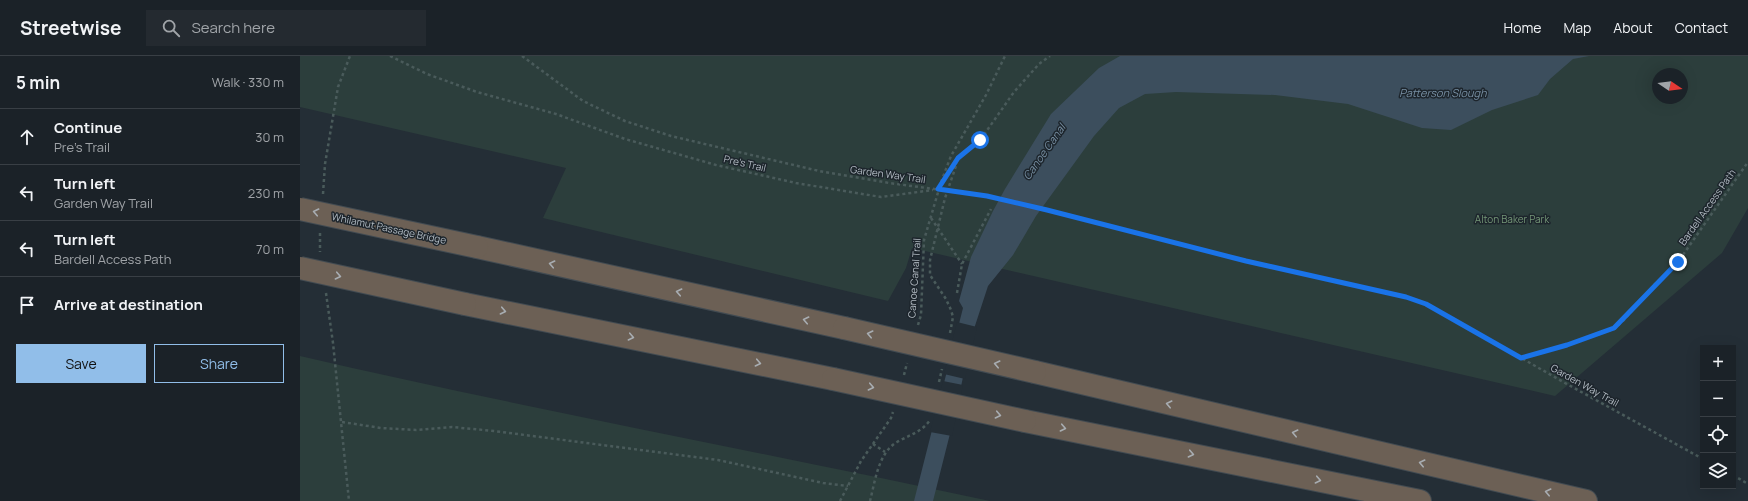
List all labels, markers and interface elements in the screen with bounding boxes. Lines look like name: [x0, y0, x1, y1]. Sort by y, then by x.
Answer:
search box: [146, 10, 426, 46]
text: Streetwise: [20, 15, 122, 41]
icon: search: [160, 17, 182, 39]
text: Search here: [192, 17, 275, 38]
text: Home: [1504, 18, 1541, 37]
text: Map: [1563, 18, 1591, 37]
text: About: [1613, 18, 1653, 37]
text: Contact: [1675, 18, 1728, 37]
north arrow: [1652, 68, 1688, 104]
text: 5 min: [16, 71, 60, 94]
text: Walk · 330 m: [212, 73, 284, 91]
water label: Patterson Slough: [1399, 85, 1487, 100]
text: Continue: [54, 117, 122, 138]
water label: Canoe Canal: [1019, 120, 1069, 183]
icon: ahead: [16, 126, 38, 148]
text: 30 m: [255, 128, 284, 146]
route start: [971, 131, 989, 149]
text: Pre's Trail: [54, 138, 110, 156]
street label: Pre's Trail: [722, 151, 768, 175]
street label: Garden Way Trail: [849, 162, 927, 186]
street label: Bardell Access Path: [1675, 166, 1739, 248]
text: Turn left: [54, 173, 116, 194]
icon: left: [16, 182, 38, 204]
text: 230 m: [248, 184, 284, 202]
text: Garden Way Trail: [54, 194, 153, 212]
one-way arrow: [313, 209, 319, 217]
street label: Whilamut Passage Bridge: [330, 209, 448, 247]
park label: Alton Baker Park: [1475, 212, 1550, 226]
text: Turn left: [54, 229, 116, 250]
icon: left: [16, 238, 38, 260]
street label: Canoe Canal Trail: [904, 238, 924, 318]
text: 70 m: [256, 240, 284, 258]
text: Bardell Access Path: [54, 250, 172, 268]
route end: [1669, 253, 1687, 271]
one-way arrow: [549, 260, 555, 268]
one-way arrow: [335, 272, 341, 280]
one-way arrow: [676, 288, 682, 296]
icon: arrive: [16, 294, 38, 316]
text: Arrive at destination: [54, 294, 203, 315]
one-way arrow: [500, 307, 506, 315]
one-way arrow: [803, 316, 809, 324]
one-way arrow: [867, 331, 873, 339]
one-way arrow: [627, 333, 634, 341]
button: Save: [16, 344, 146, 383]
button: Share: [154, 344, 284, 383]
map controls: [1700, 345, 1736, 489]
button: +: [1700, 345, 1736, 381]
one-way arrow: [755, 359, 761, 367]
one-way arrow: [993, 360, 1000, 368]
street label: Garden Way Trail: [1548, 360, 1622, 410]
button: −: [1700, 381, 1736, 417]
one-way arrow: [868, 383, 874, 391]
one-way arrow: [1165, 400, 1172, 408]
one-way arrow: [995, 410, 1001, 418]
button: locate: [1700, 417, 1736, 453]
one-way arrow: [1060, 424, 1066, 432]
one-way arrow: [1292, 430, 1298, 438]
one-way arrow: [1187, 450, 1194, 458]
button: layers: [1700, 453, 1736, 489]
one-way arrow: [1419, 459, 1425, 467]
one-way arrow: [1315, 476, 1321, 484]
one-way arrow: [1545, 489, 1551, 497]

